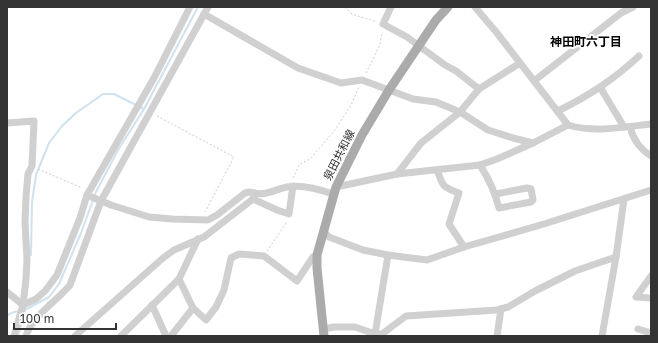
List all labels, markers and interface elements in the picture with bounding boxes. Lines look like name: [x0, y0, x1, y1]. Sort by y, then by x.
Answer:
district label: 神田町六丁目: [550, 34, 622, 49]
street label: 泉田共和線: [320, 127, 357, 182]
scale bar: [14, 305, 116, 331]
text: 100 m: [20, 311, 54, 326]

